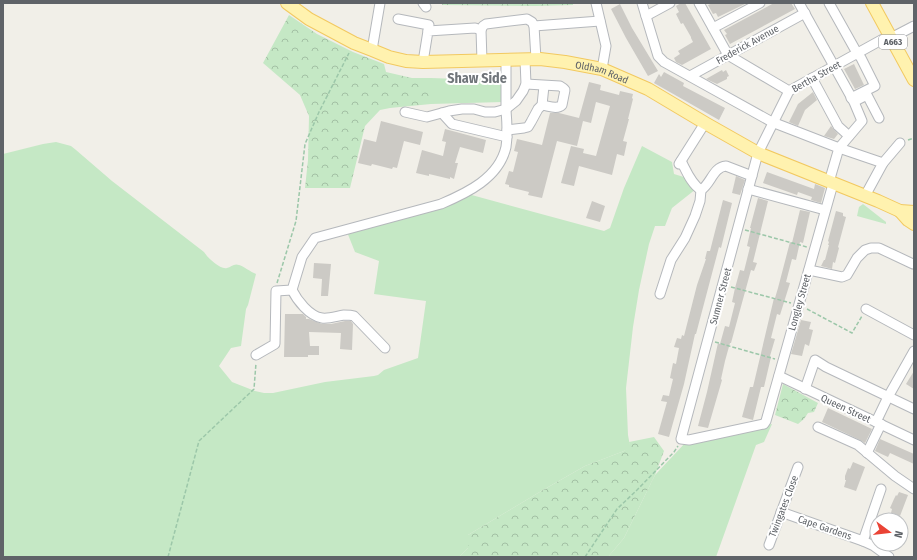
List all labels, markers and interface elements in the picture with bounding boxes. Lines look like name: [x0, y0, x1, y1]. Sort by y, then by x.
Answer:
street label: Frederick Avenue: [714, 23, 781, 67]
road number: A663: [879, 35, 907, 49]
street label: Bertha Street: [790, 58, 844, 95]
street label: Oldham Road: [574, 59, 630, 87]
district label: Shaw Side: [447, 70, 507, 87]
street label: Sumner Street: [708, 266, 735, 326]
street label: Longley Street: [786, 272, 814, 332]
street label: Queen Street: [819, 392, 873, 426]
street label: Twingates Close: [767, 474, 801, 539]
north arrow: [869, 512, 909, 552]
street label: Cape Gardens: [796, 513, 853, 543]
text: N: [891, 530, 905, 539]

